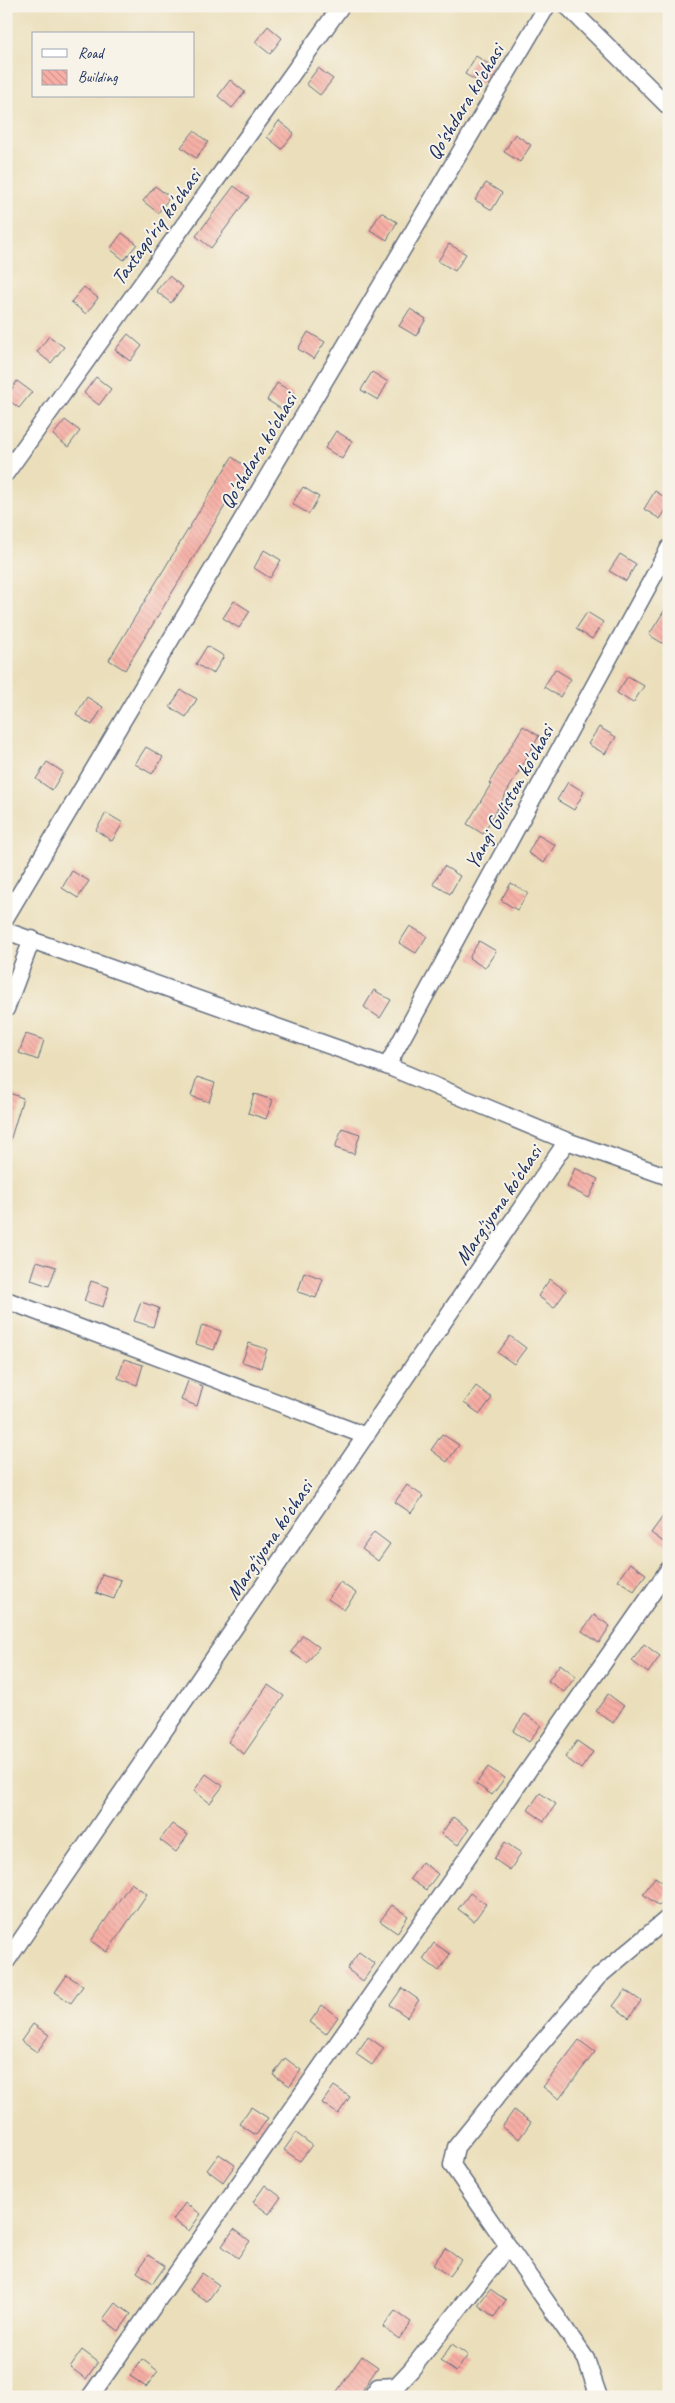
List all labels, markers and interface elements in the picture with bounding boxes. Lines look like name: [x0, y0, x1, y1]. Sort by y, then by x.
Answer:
legend: [32, 32, 195, 98]
street label: Qo'shdara ko'chasi: [420, 37, 511, 165]
text: Road: [78, 44, 105, 63]
text: Building: [78, 68, 118, 87]
street label: Taxtaqo'riq ko'chasi: [105, 162, 208, 290]
street label: Qo'shdara ko'chasi: [213, 386, 304, 514]
street label: Yangi Guliston ko'chasi: [459, 718, 561, 874]
street label: Marg'iyona ko'chasi: [449, 1138, 549, 1270]
street label: Marg'iyona ko'chasi: [220, 1473, 320, 1605]

